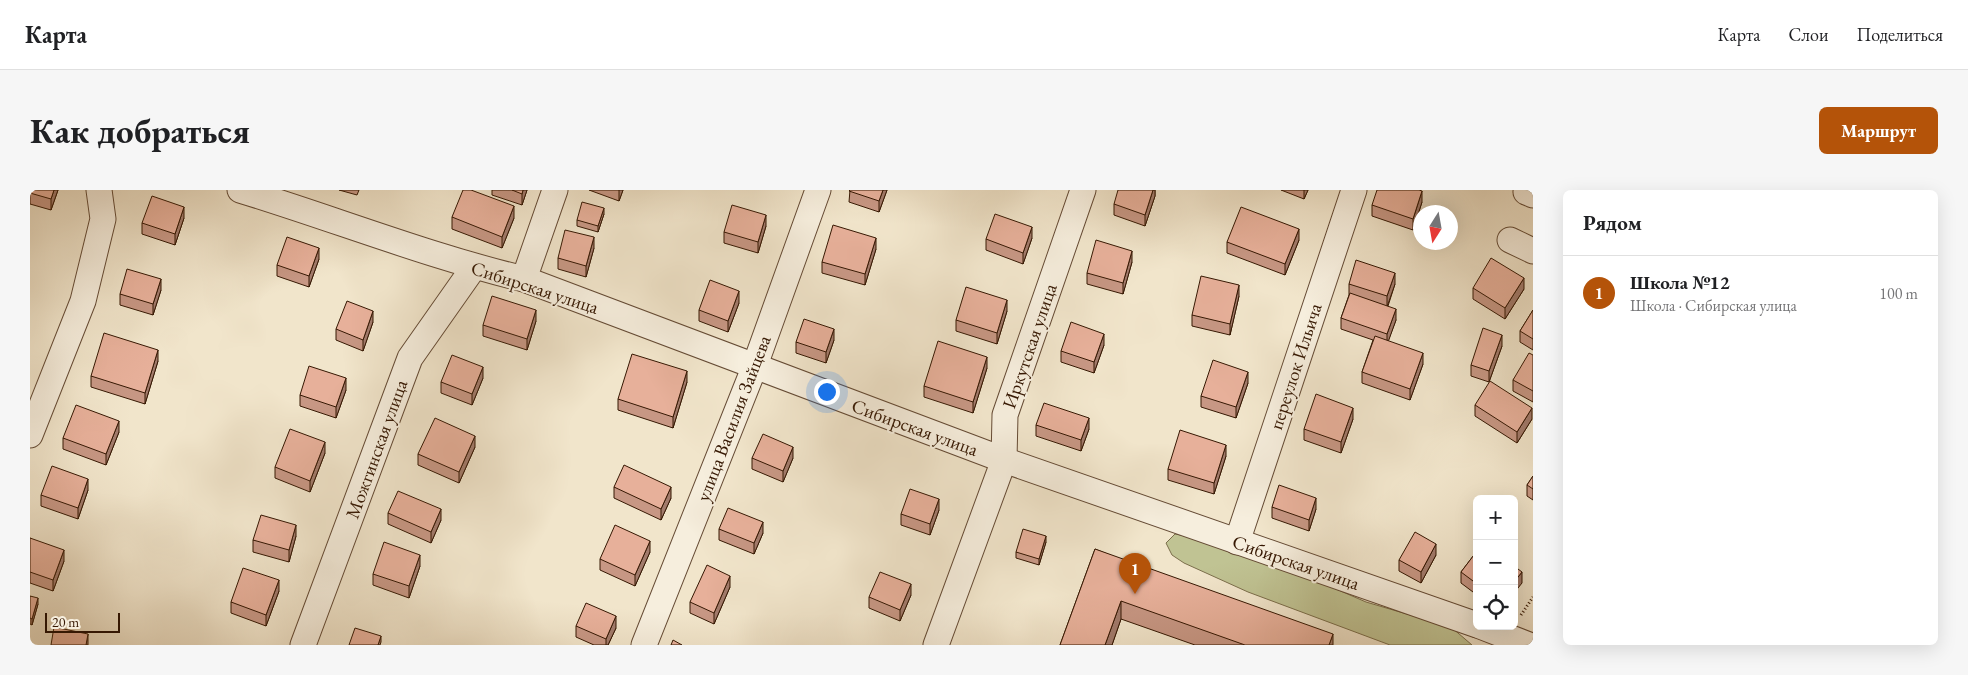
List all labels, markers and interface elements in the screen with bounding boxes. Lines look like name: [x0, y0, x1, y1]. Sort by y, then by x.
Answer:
text: Карта: [25, 19, 87, 50]
text: Карта: [1718, 23, 1761, 46]
text: Слои: [1789, 23, 1828, 46]
text: Поделиться: [1856, 23, 1943, 46]
button: Маршрут: [1819, 107, 1938, 154]
text: Как добраться: [30, 108, 250, 153]
north arrow: [1413, 205, 1458, 250]
text: Рядом: [1583, 209, 1642, 236]
street label: Сибирская улица: [468, 255, 602, 320]
text: Школа №12: [1630, 270, 1730, 295]
street label: Иркутская улица: [996, 280, 1063, 412]
text: 1: [1595, 283, 1603, 304]
text: 100 m: [1879, 283, 1918, 304]
text: Школа · Сибирская улица: [1630, 295, 1797, 316]
street label: переулок Ильича: [1263, 299, 1328, 433]
street label: улица Василия Зайцева: [690, 331, 777, 505]
street label: Можгинская улица: [340, 376, 413, 522]
your location: [814, 379, 840, 405]
street label: Сибирская улица: [848, 393, 982, 462]
map controls: [1473, 495, 1518, 630]
button: +: [1473, 495, 1518, 540]
street label: Сибирская улица: [1229, 529, 1363, 596]
button: −: [1473, 540, 1518, 585]
pin: 1: [1119, 553, 1151, 594]
button: locate: [1473, 585, 1518, 630]
scale bar: [45, 610, 120, 633]
text: 20 m: [52, 613, 79, 631]

